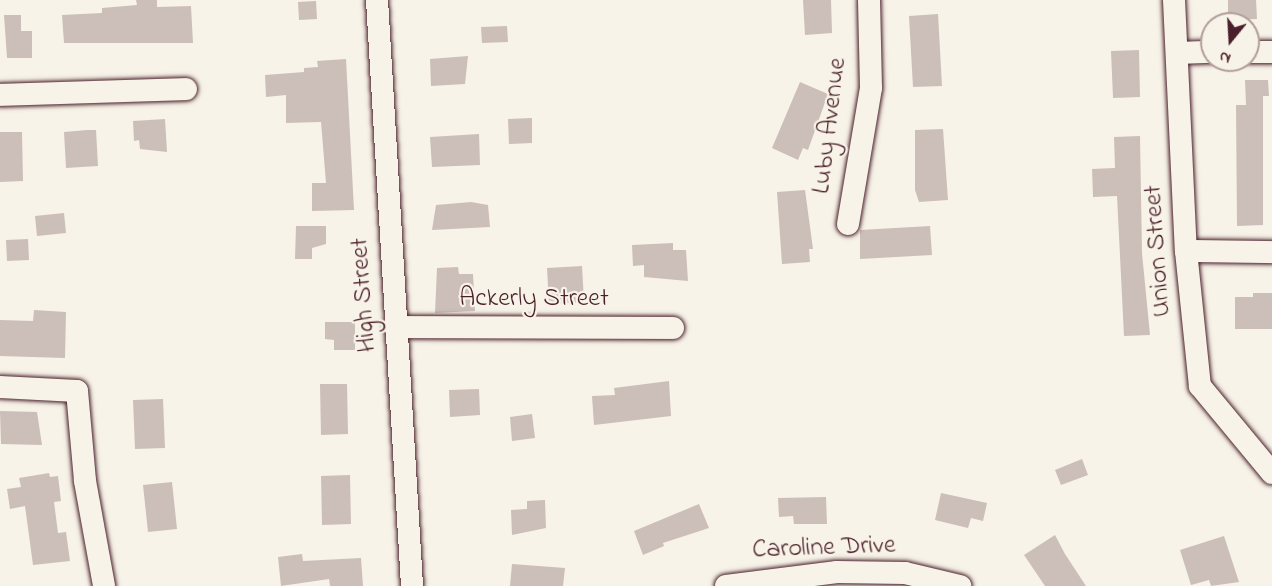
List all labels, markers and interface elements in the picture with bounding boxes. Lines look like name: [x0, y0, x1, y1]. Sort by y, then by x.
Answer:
north arrow: [1200, 12, 1260, 72]
text: N: [1216, 44, 1234, 70]
street label: Luby Avenue: [807, 56, 855, 196]
street label: Union Street: [1139, 184, 1179, 318]
street label: High Street: [345, 237, 385, 353]
street label: Ackerly Street: [459, 284, 609, 316]
street label: Caroline Drive: [752, 531, 896, 567]

